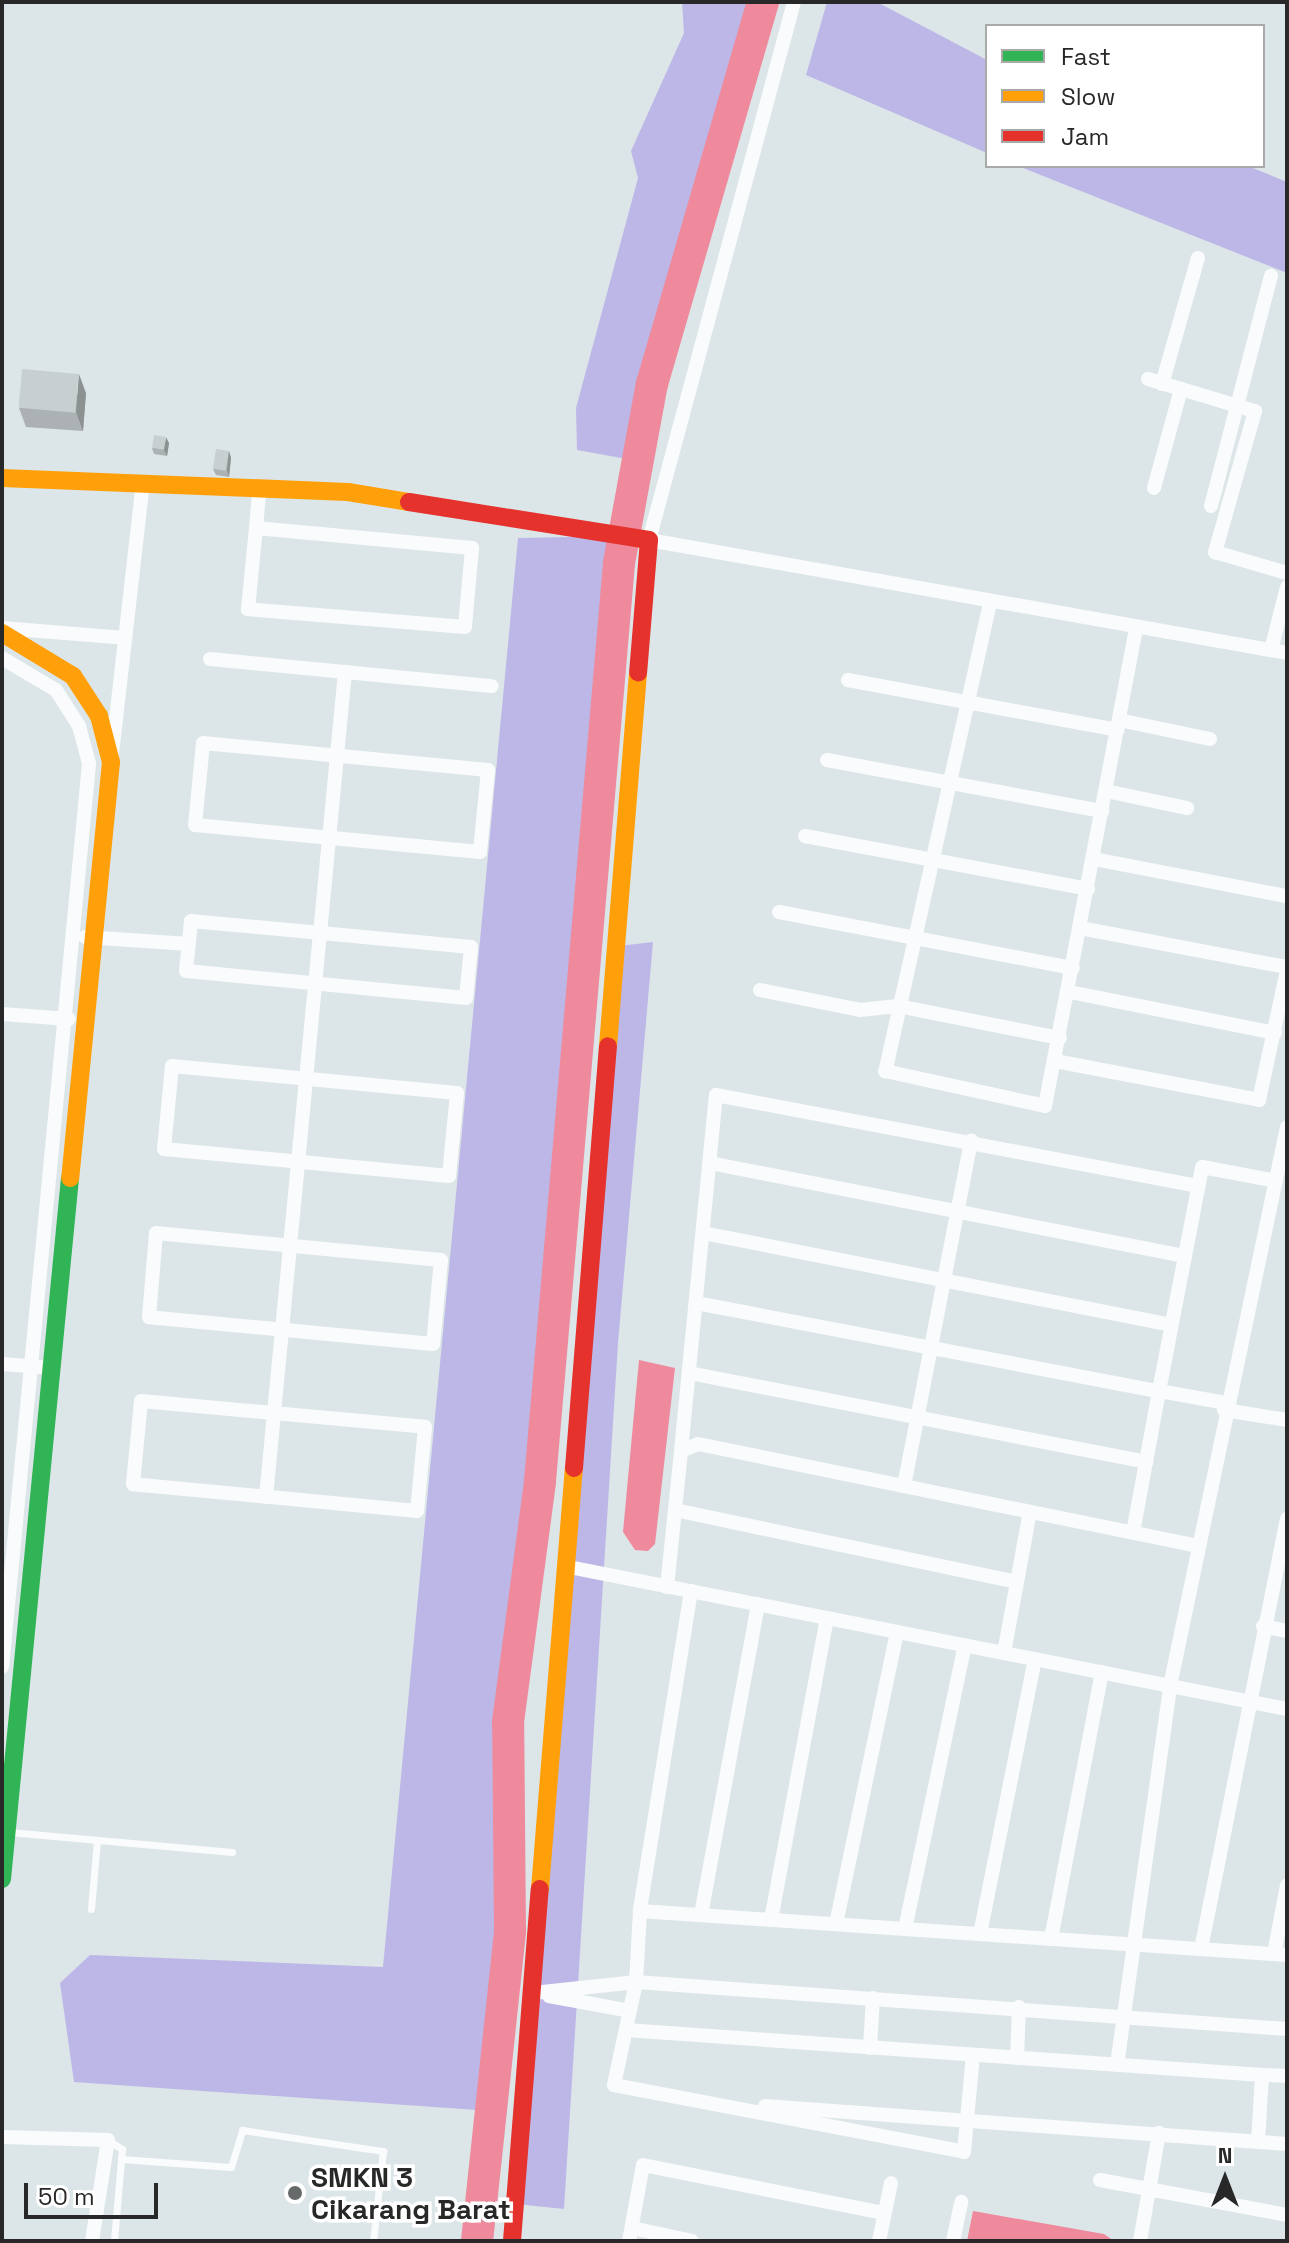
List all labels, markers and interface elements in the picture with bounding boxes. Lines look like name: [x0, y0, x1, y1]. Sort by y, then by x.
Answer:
legend: [985, 24, 1265, 168]
text: Fast: [1061, 41, 1111, 72]
text: Slow: [1061, 81, 1115, 112]
text: Jam: [1061, 121, 1109, 152]
north arrow: [1185, 2139, 1265, 2219]
text: N: [1218, 2141, 1232, 2169]
place label: SMKN 3 Cikarang Barat: [311, 2160, 511, 2226]
scale bar: [28, 2167, 162, 2217]
text: 50 m: [38, 2181, 95, 2212]
marker: SMKN 3 Cikarang Barat: [286, 2184, 304, 2202]

